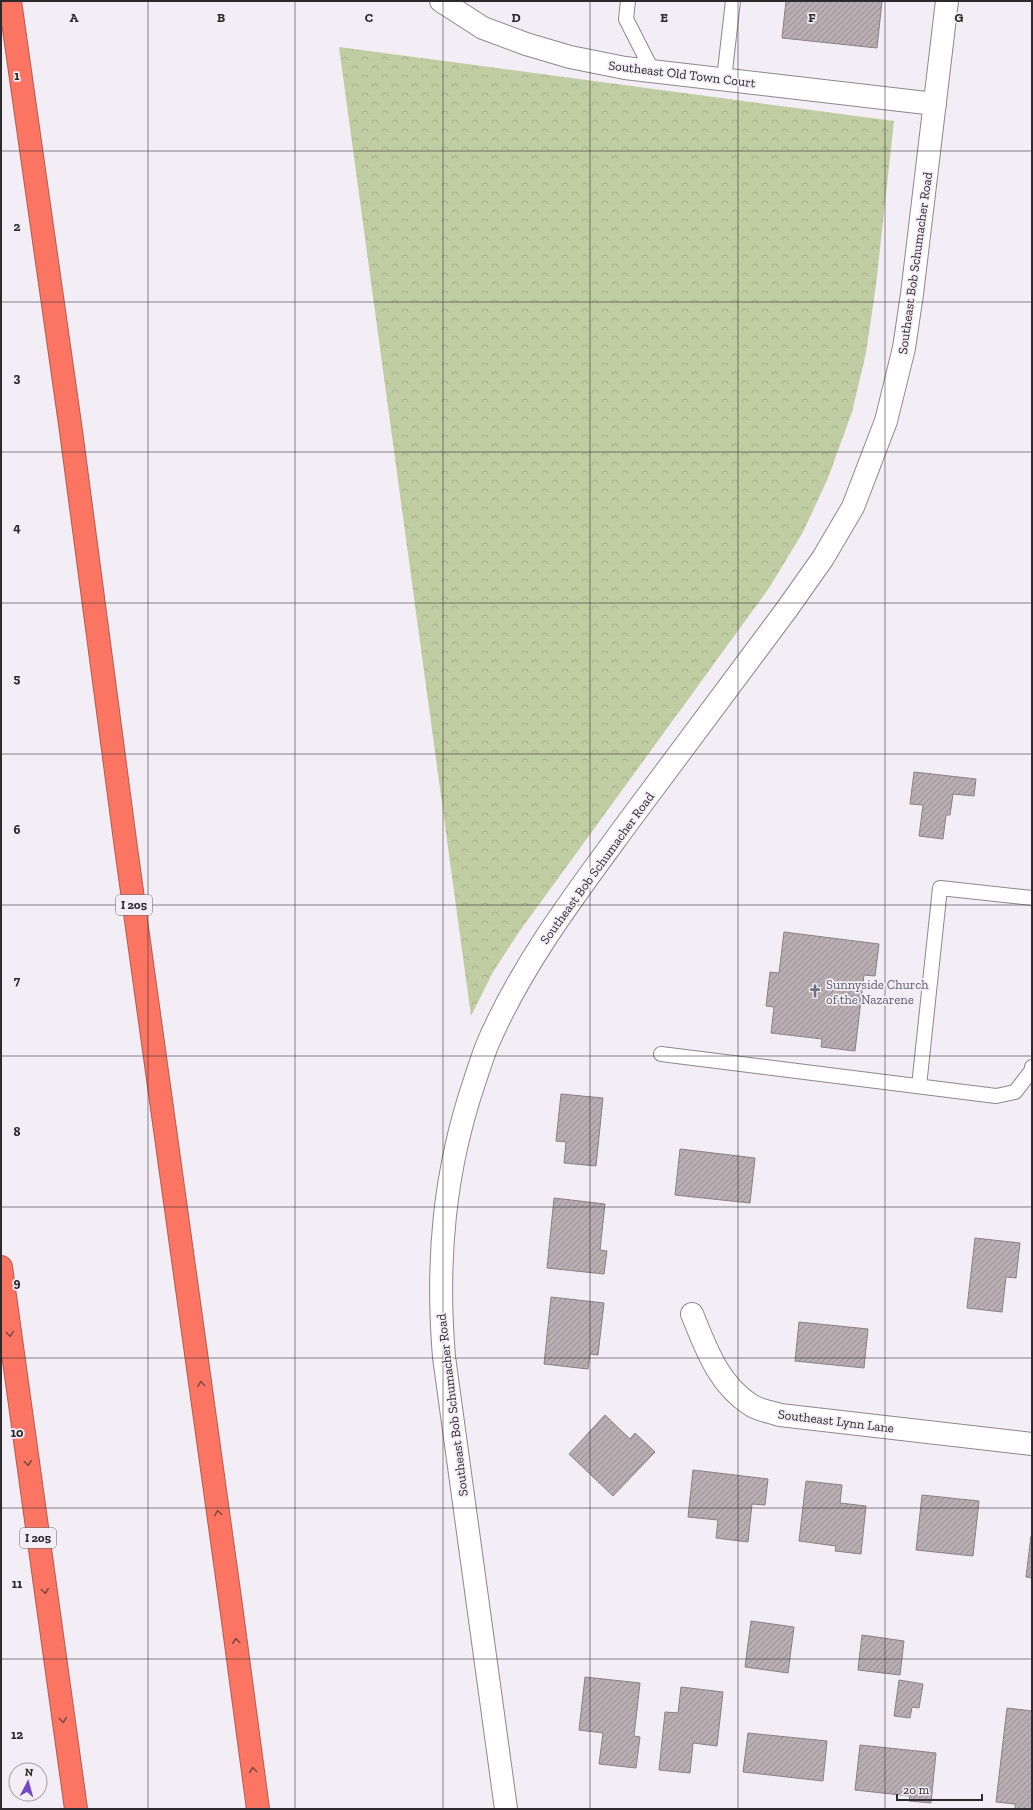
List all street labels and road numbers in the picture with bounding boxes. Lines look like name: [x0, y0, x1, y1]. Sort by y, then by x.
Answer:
street label: Southeast Old Town Court: [608, 58, 757, 90]
street label: Southeast Bob Schumacher Road: [895, 171, 935, 355]
street label: Southeast Bob Schumacher Road: [537, 789, 657, 947]
road number: I 205: [116, 895, 152, 915]
street label: Southeast Bob Schumacher Road: [433, 1313, 471, 1497]
street label: Southeast Lynn Lane: [777, 1406, 895, 1436]
road number: I 205: [20, 1528, 56, 1548]

